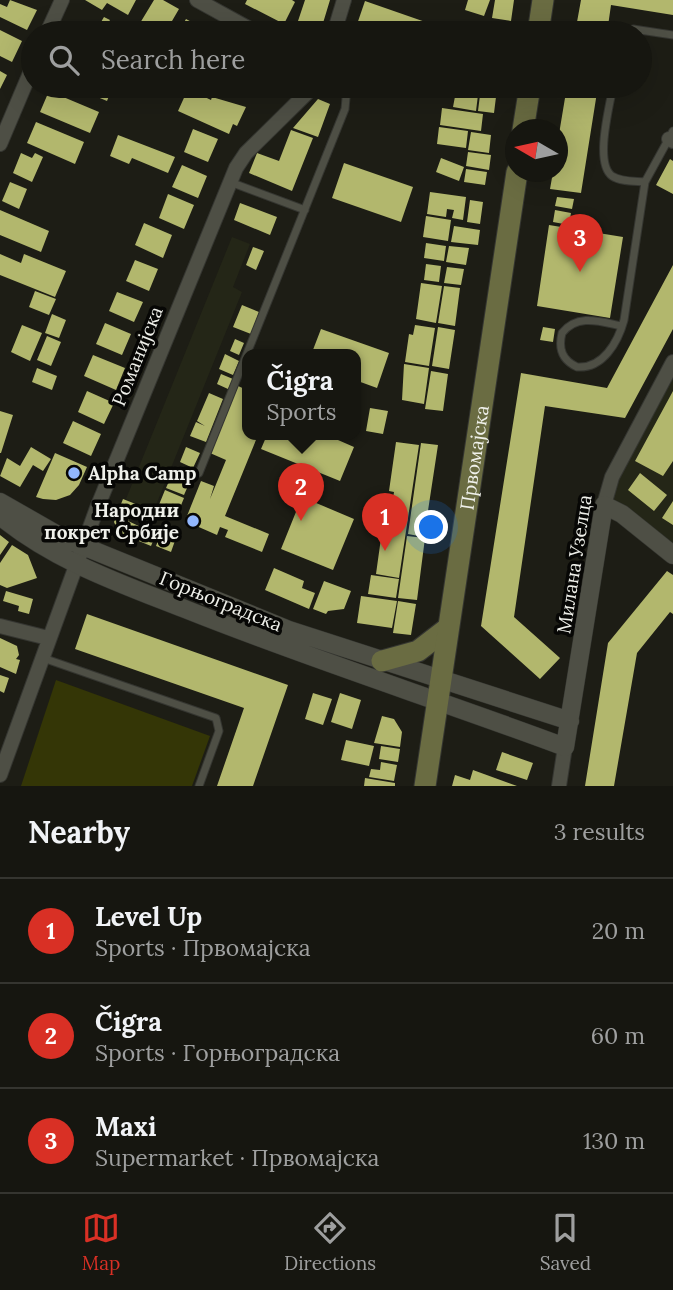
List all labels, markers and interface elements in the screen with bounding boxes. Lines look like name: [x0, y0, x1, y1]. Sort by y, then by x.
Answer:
search box: [21, 21, 652, 98]
icon: search: [45, 41, 83, 79]
text: Search here: [101, 43, 245, 76]
north arrow: [505, 119, 568, 182]
pin: 3: [557, 214, 603, 272]
street label: Романијска: [106, 303, 168, 409]
popup: [242, 349, 361, 440]
text: Čigra: [267, 364, 333, 397]
text: Sports: [267, 397, 336, 426]
street label: Првомајска: [454, 403, 494, 512]
place label: Alpha Camp: [88, 461, 197, 485]
pin: 2: [278, 463, 324, 521]
marker: Alpha Camp: [66, 465, 82, 481]
pin: 1: [362, 493, 408, 551]
street label: Милана Узелца: [551, 493, 597, 635]
place label: Народни покрет Србије: [44, 498, 179, 544]
your location: [414, 510, 448, 544]
marker: Народни покрет Србије: [185, 513, 201, 529]
street label: Горњоградска: [156, 566, 286, 637]
text: Nearby: [28, 813, 130, 851]
text: 3 results: [554, 817, 645, 846]
text: Level Up: [95, 900, 202, 933]
text: 1: [46, 916, 56, 945]
text: 20 m: [592, 916, 645, 945]
text: Sports · Првомајска: [95, 933, 311, 962]
text: Čigra: [95, 1005, 162, 1038]
text: 2: [45, 1021, 57, 1050]
text: 60 m: [591, 1021, 645, 1050]
text: Sports · Горњоградска: [95, 1038, 340, 1067]
text: Maxi: [95, 1110, 156, 1143]
text: 3: [45, 1126, 57, 1155]
text: 130 m: [583, 1126, 645, 1155]
text: Supermarket · Првомајска: [95, 1143, 379, 1172]
tab: Map: [82, 1209, 120, 1275]
tab: Directions: [284, 1209, 376, 1275]
tab: Saved: [540, 1209, 591, 1275]

